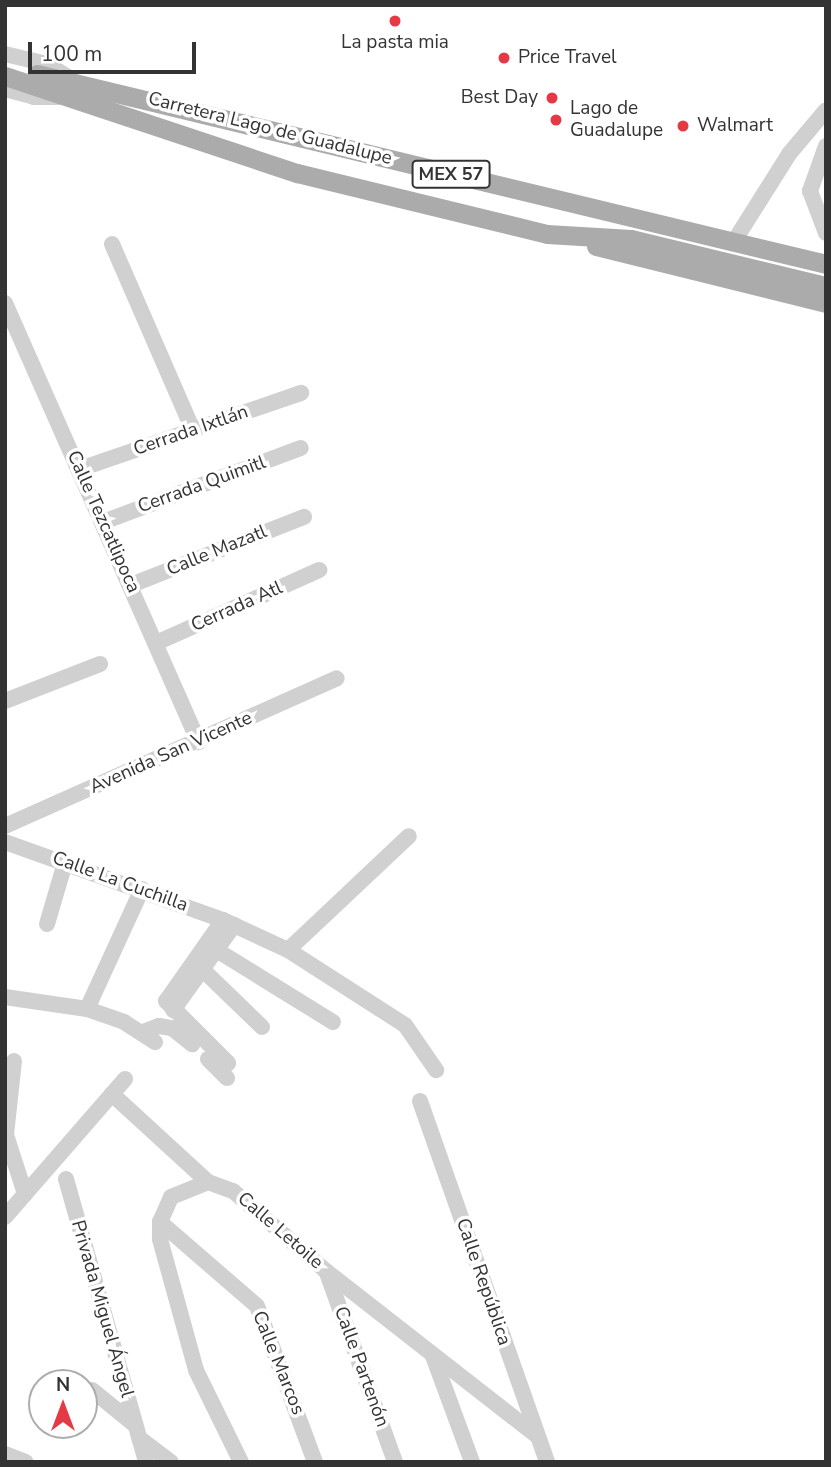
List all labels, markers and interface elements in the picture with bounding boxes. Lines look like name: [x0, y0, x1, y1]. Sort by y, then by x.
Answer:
marker: La pasta mia: [387, 13, 403, 29]
scale bar: [32, 28, 200, 72]
place label: La pasta mia: [341, 32, 449, 54]
text: 100 m: [41, 40, 102, 68]
place label: Price Travel: [518, 47, 617, 69]
marker: Price Travel: [496, 50, 512, 66]
place label: Best Day: [461, 87, 538, 109]
street label: Carretera Lago de Guadalupe: [146, 88, 394, 170]
marker: Best Day: [544, 90, 560, 106]
place label: Lago de Guadalupe: [570, 98, 663, 142]
marker: Lago de Guadalupe: [548, 112, 564, 128]
place label: Walmart: [697, 115, 773, 137]
marker: Walmart: [675, 118, 691, 134]
road number: MEX 57: [411, 160, 491, 188]
street label: Cerrada Ixtlán: [131, 401, 251, 461]
street label: Calle Tezcatlipoca: [61, 447, 145, 597]
street label: Cerrada Quimitl: [135, 451, 269, 519]
street label: Calle Mazatl: [164, 521, 270, 581]
street label: Cerrada Atl: [188, 577, 286, 637]
street label: Avenida San Vicente: [86, 707, 256, 799]
street label: Calle La Cuchilla: [49, 847, 191, 917]
street label: Calle Letoile: [232, 1188, 328, 1274]
street label: Calle República: [451, 1215, 515, 1349]
street label: Privada Miguel Ángel: [66, 1218, 138, 1400]
street label: Calle Partenón: [329, 1304, 393, 1430]
street label: Calle Marcos: [247, 1308, 309, 1418]
north arrow: [28, 1369, 98, 1439]
text: N: [56, 1372, 70, 1398]

